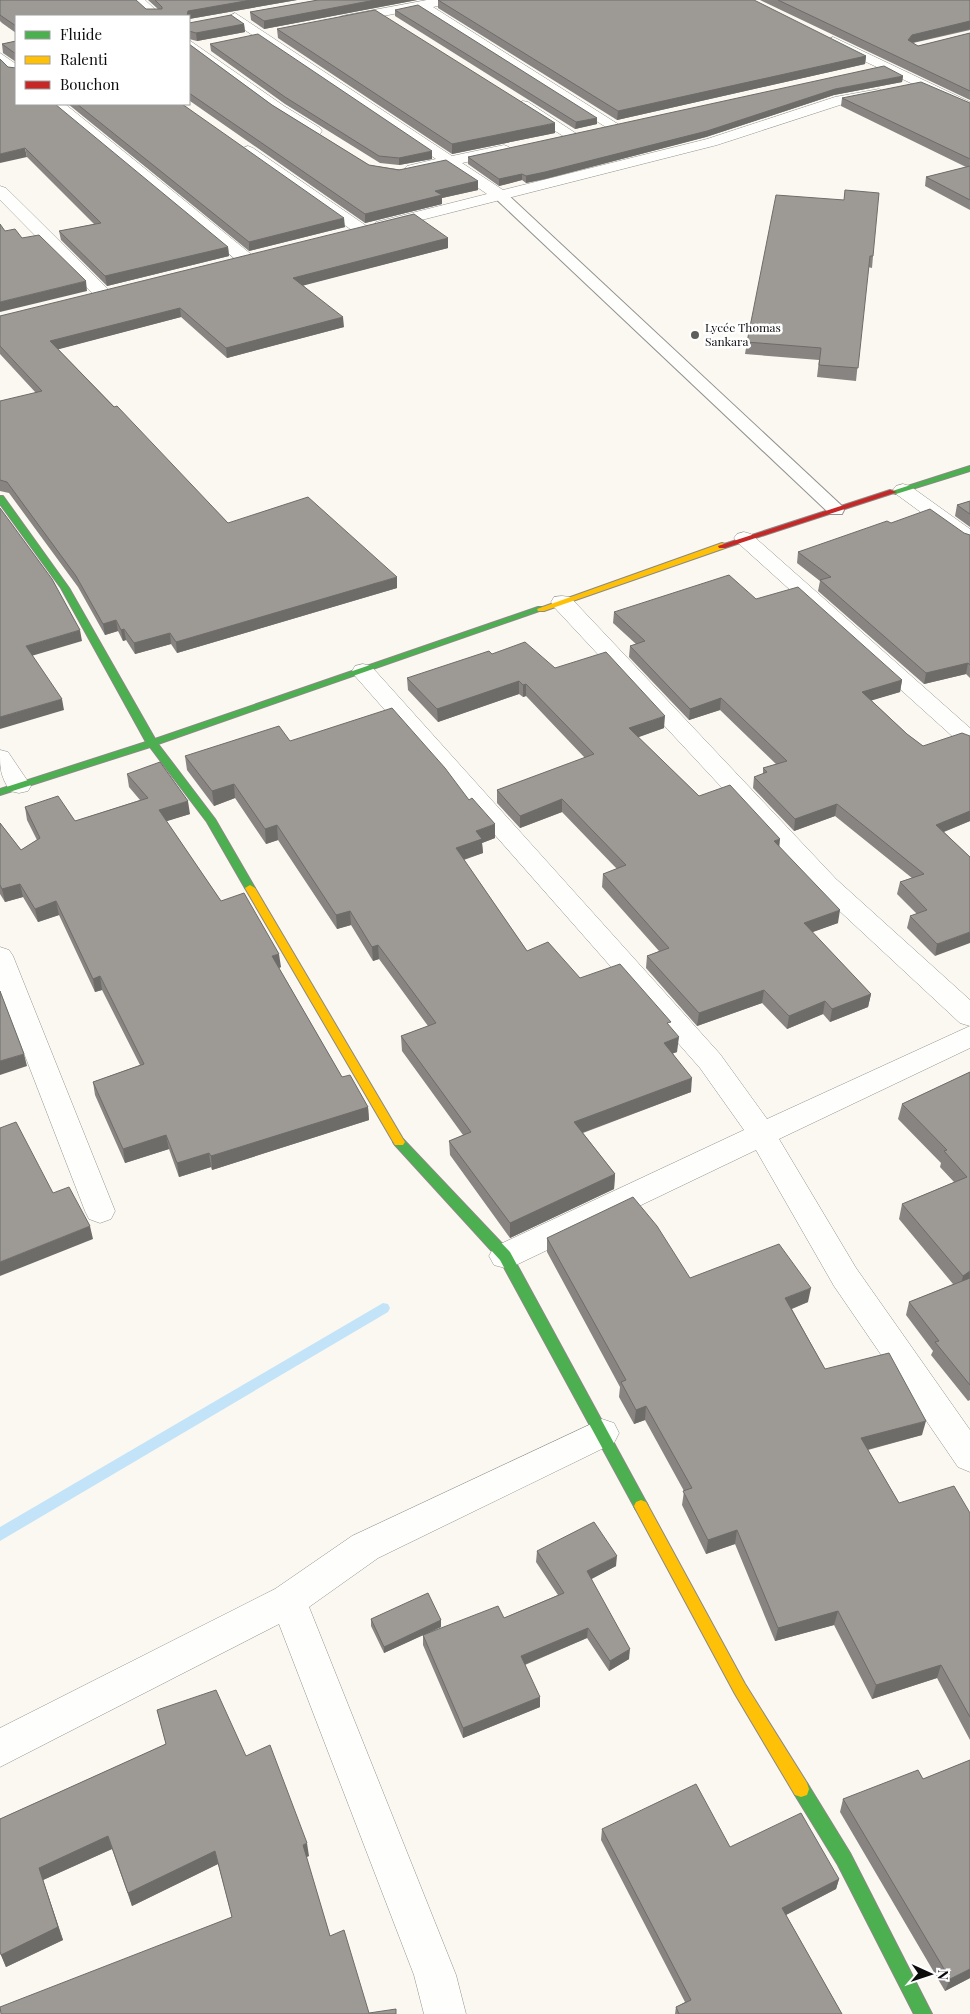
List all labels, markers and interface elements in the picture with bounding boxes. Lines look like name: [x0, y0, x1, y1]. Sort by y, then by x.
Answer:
legend: [15, 15, 190, 105]
text: Fluide: [60, 24, 102, 44]
text: Ralenti: [60, 49, 108, 69]
text: Bouchon: [60, 74, 120, 94]
place label: Lycée Thomas Sankara: [705, 319, 781, 349]
marker: Lycée Thomas Sankara: [689, 329, 701, 341]
north arrow: [905, 1949, 955, 1999]
text: N: [934, 1969, 953, 1980]

